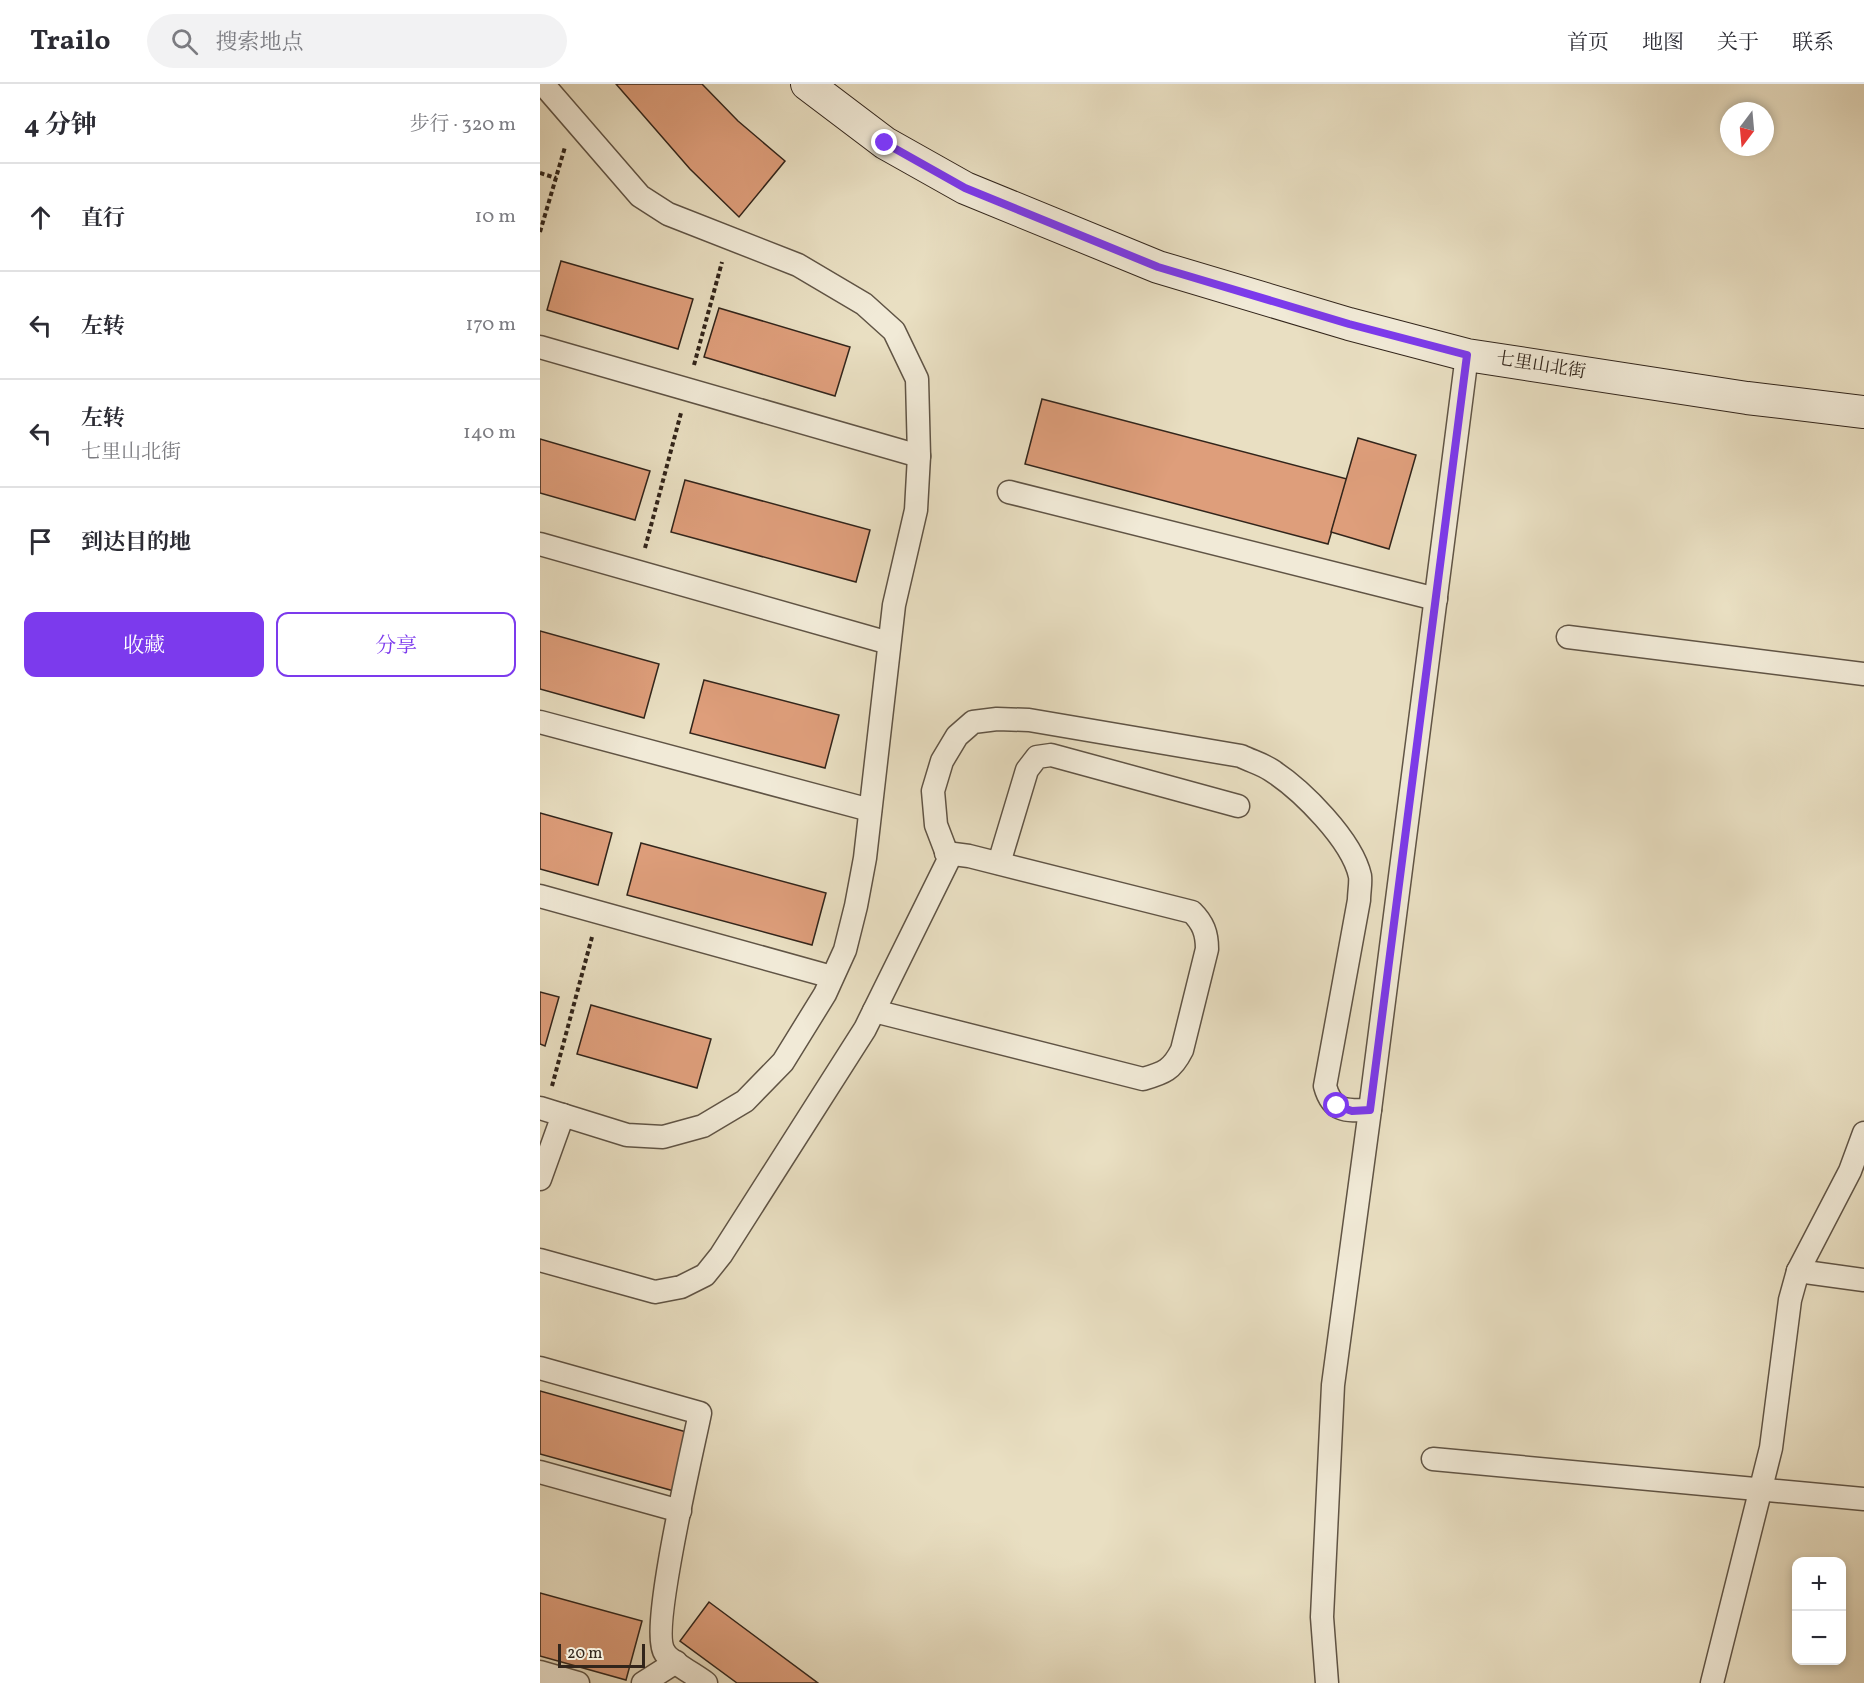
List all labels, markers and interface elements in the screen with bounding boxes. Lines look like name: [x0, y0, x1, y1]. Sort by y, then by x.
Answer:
search box: [147, 14, 567, 68]
text: Trailo: [30, 22, 111, 61]
icon: search: [168, 25, 201, 58]
text: 搜索地点: [216, 28, 304, 59]
text: 首页: [1567, 29, 1609, 58]
text: 地图: [1642, 29, 1684, 58]
text: 关于: [1717, 29, 1759, 58]
text: 联系: [1792, 29, 1834, 58]
north arrow: [1720, 102, 1774, 156]
text: 4 分钟: [24, 108, 97, 144]
text: 步行 · 320 m: [410, 111, 516, 139]
route end: [871, 129, 897, 155]
icon: ahead: [24, 201, 57, 234]
text: 10 m: [475, 203, 516, 231]
text: 直行: [81, 204, 125, 235]
icon: left: [24, 309, 57, 342]
text: 170 m: [466, 311, 516, 339]
text: 左转: [81, 312, 125, 343]
street label: 七里山北街: [1495, 347, 1587, 385]
text: 左转: [81, 404, 125, 435]
icon: left: [24, 417, 57, 450]
text: 140 m: [463, 419, 516, 447]
text: 七里山北街: [81, 439, 181, 467]
icon: arrive: [24, 525, 57, 558]
text: 到达目的地: [81, 528, 191, 559]
button: 收藏: [24, 612, 264, 677]
button: 分享: [276, 612, 516, 677]
route start: [1323, 1092, 1349, 1118]
map controls: [1792, 1557, 1846, 1665]
button: +: [1792, 1557, 1846, 1611]
button: −: [1792, 1611, 1846, 1665]
scale bar: [558, 1641, 645, 1668]
text: 20 m: [567, 1643, 602, 1665]

